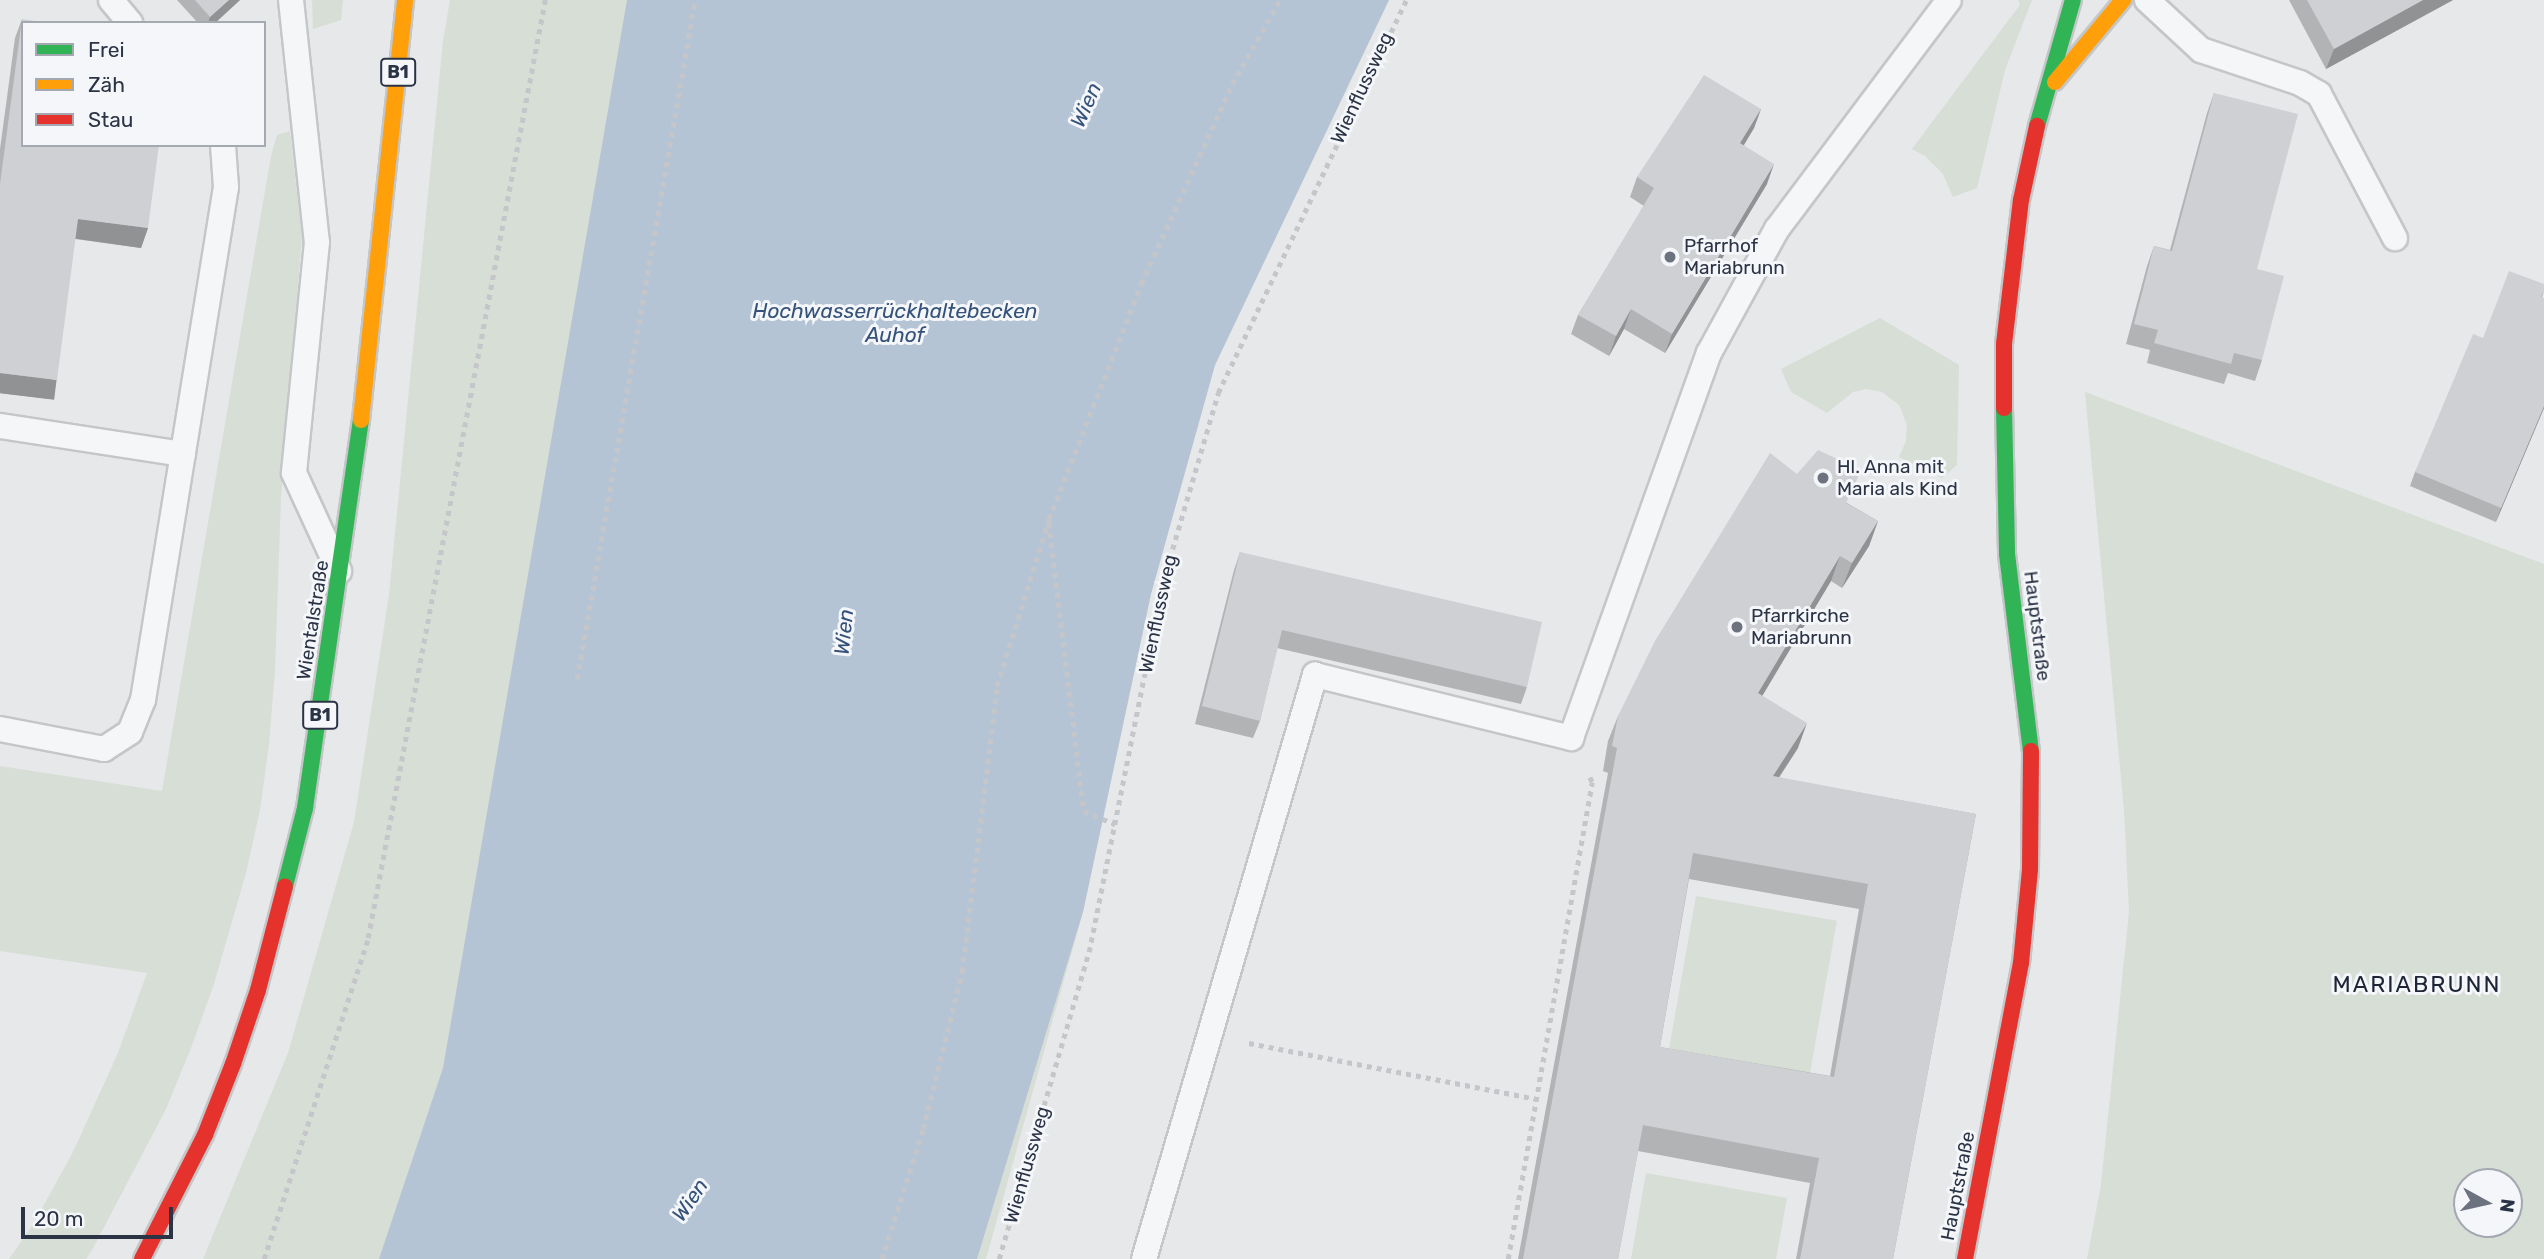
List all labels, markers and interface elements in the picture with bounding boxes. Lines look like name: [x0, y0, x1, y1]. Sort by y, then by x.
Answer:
legend: [21, 21, 266, 147]
street label: Wienflussweg: [1326, 28, 1398, 148]
text: Frei: [88, 37, 125, 62]
road number: B1: [379, 58, 417, 86]
text: Zäh: [88, 72, 125, 97]
water label: Wien: [1065, 79, 1107, 131]
text: Stau: [88, 107, 134, 132]
place label: Pfarrhof Mariabrunn: [1684, 235, 1785, 279]
marker: Pfarrhof Mariabrunn: [1662, 249, 1678, 265]
water label: Hochwasserrückhaltebecken Auhof: [752, 298, 1038, 348]
place label: Hl. Anna mit Maria als Kind: [1837, 456, 1958, 500]
marker: Hl. Anna mit Maria als Kind: [1815, 470, 1831, 486]
street label: Wienflussweg: [1134, 553, 1182, 675]
street label: Wientalstraße: [292, 559, 334, 681]
street label: Hauptstraße: [2019, 570, 2055, 682]
place label: Pfarrkirche Mariabrunn: [1751, 605, 1852, 649]
water label: Wien: [829, 608, 859, 656]
marker: Pfarrkirche Mariabrunn: [1729, 619, 1745, 635]
road number: B1: [301, 700, 339, 730]
district label: MARIABRUNN: [2334, 970, 2500, 998]
street label: Wienflussweg: [999, 1104, 1055, 1226]
street label: Hauptstraße: [1936, 1130, 1980, 1242]
north arrow: [2453, 1168, 2523, 1238]
water label: Wien: [666, 1174, 714, 1226]
scale bar: [24, 1192, 177, 1236]
text: N: [2495, 1197, 2520, 1214]
text: 20 m: [34, 1206, 83, 1231]

